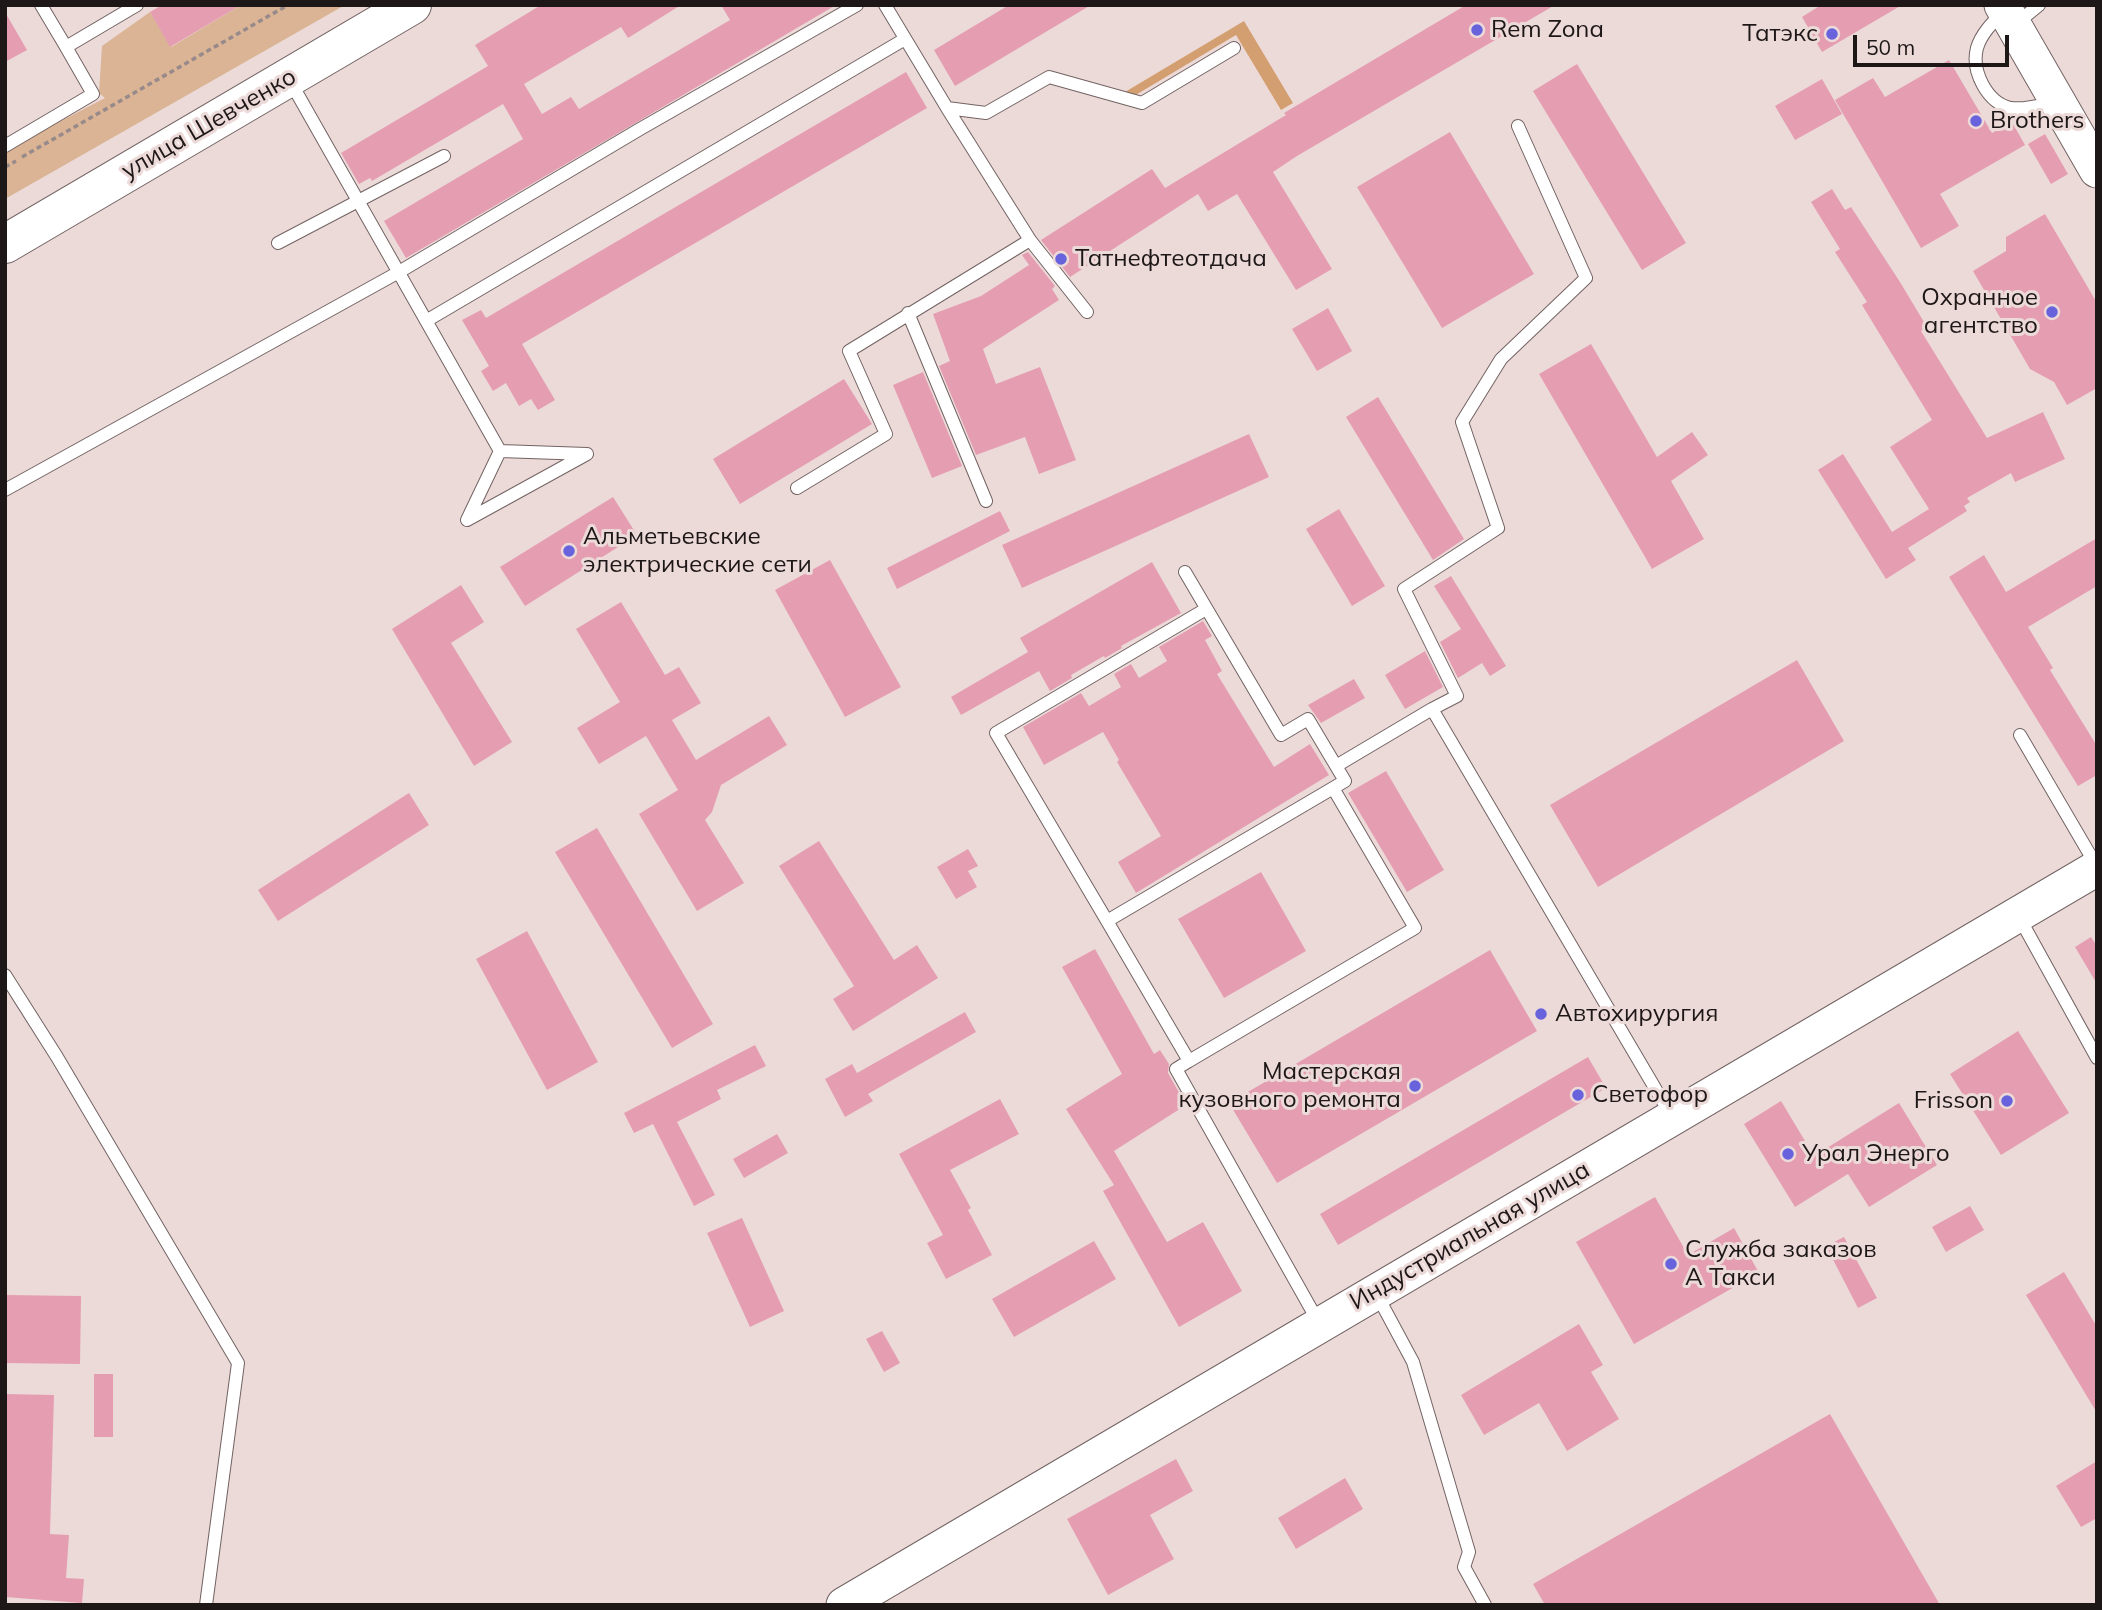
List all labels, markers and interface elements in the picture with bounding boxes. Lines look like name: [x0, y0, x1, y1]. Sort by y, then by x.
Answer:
place label: Rem Zona: [1491, 16, 1604, 44]
place label: Татэкс: [1742, 20, 1818, 48]
scale bar: [1857, 21, 2013, 65]
marker: Rem Zona: [1469, 22, 1485, 38]
marker: Татэкс: [1824, 26, 1840, 42]
text: 50 m: [1866, 34, 1915, 60]
street label: улица Шевченко: [117, 62, 301, 186]
place label: Brothers: [1990, 107, 2084, 135]
marker: Brothers: [1968, 113, 1984, 129]
place label: Татнефтеотдача: [1075, 245, 1267, 273]
marker: Татнефтеотдача: [1053, 251, 1069, 267]
place label: Охранное агентство: [1921, 284, 2038, 340]
marker: Охранное агентство: [2044, 304, 2060, 320]
place label: Альметьевские электрические сети: [583, 523, 812, 579]
marker: Альметьевские электрические сети: [561, 543, 577, 559]
place label: Автохирургия: [1555, 1000, 1718, 1028]
marker: Автохирургия: [1533, 1006, 1549, 1022]
place label: Мастерская кузовного ремонта: [1178, 1058, 1401, 1114]
marker: Мастерская кузовного ремонта: [1407, 1078, 1423, 1094]
place label: Светофор: [1592, 1081, 1708, 1109]
marker: Светофор: [1570, 1087, 1586, 1103]
place label: Frisson: [1914, 1087, 1993, 1115]
marker: Frisson: [1999, 1093, 2015, 1109]
place label: Урал Энерго: [1802, 1140, 1950, 1168]
marker: Урал Энерго: [1780, 1146, 1796, 1162]
street label: Индустриальная улица: [1345, 1156, 1595, 1316]
place label: Служба заказов А Такси: [1685, 1236, 1877, 1292]
marker: Служба заказов А Такси: [1663, 1256, 1679, 1272]

